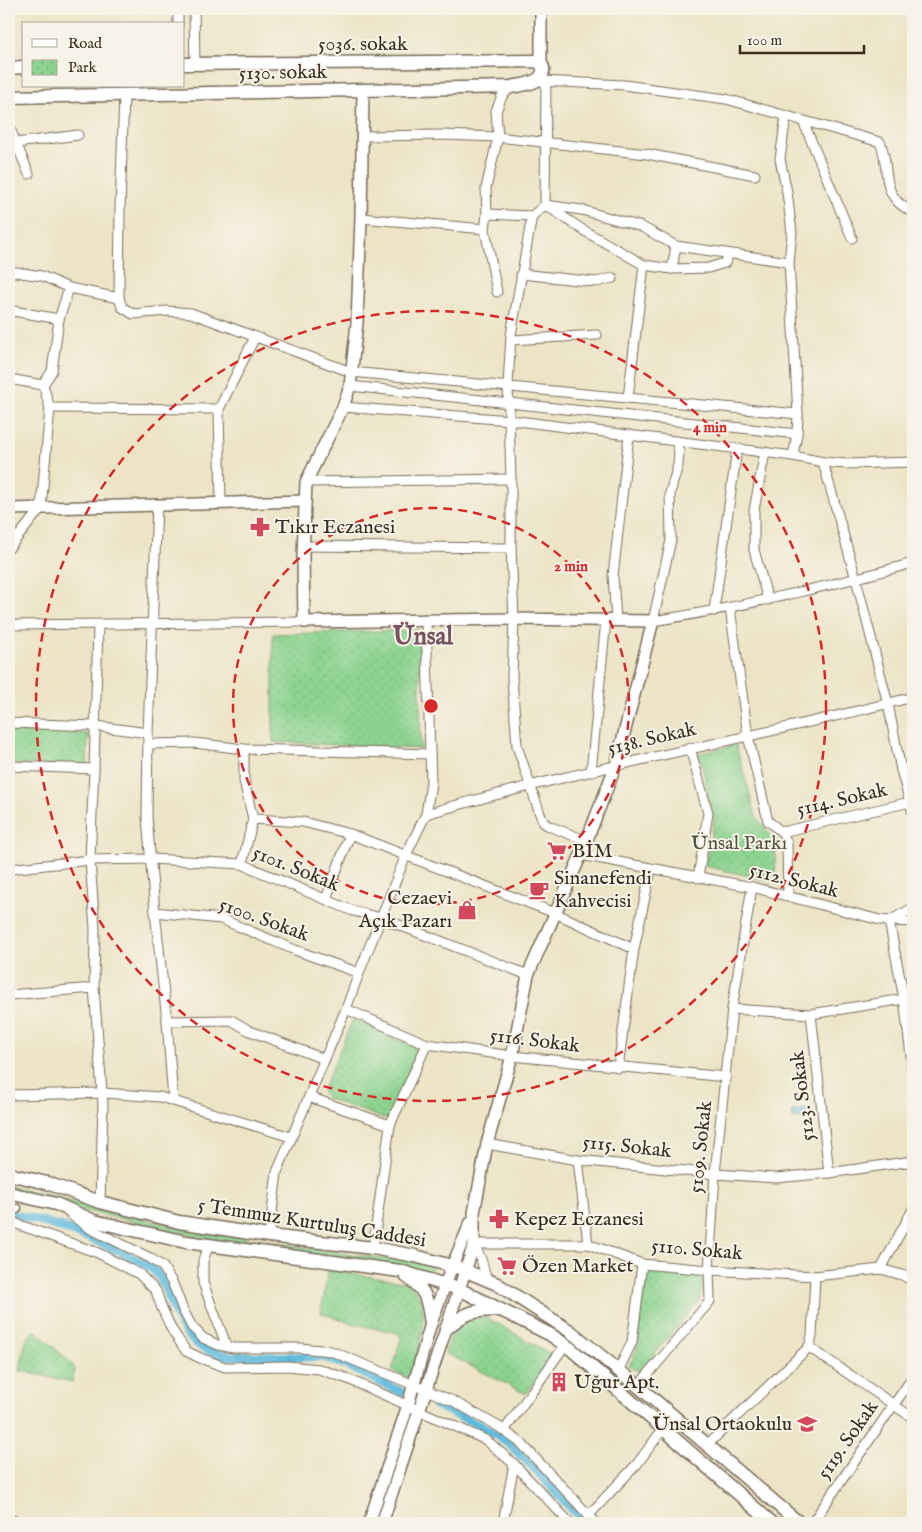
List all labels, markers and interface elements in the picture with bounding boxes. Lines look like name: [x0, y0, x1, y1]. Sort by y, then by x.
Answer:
legend: [22, 22, 185, 88]
scale bar: [740, 22, 863, 54]
text: 100 m: [747, 31, 783, 50]
street label: 5036. sokak: [318, 32, 408, 57]
text: Road: [68, 34, 103, 53]
text: Park: [68, 58, 98, 77]
street label: 5130. sokak: [239, 60, 328, 86]
text: 4 min: [693, 418, 727, 437]
place label: Tıkır Eczanesi: [275, 515, 395, 540]
pharmacy icon: Tıkır Eczanesi: [249, 516, 271, 538]
text: 2 min: [554, 557, 588, 576]
district label: Ünsal: [392, 621, 454, 653]
centre of rings: [422, 697, 440, 715]
street label: 5138. Sokak: [606, 717, 699, 761]
street label: 5114. Sokak: [794, 777, 890, 823]
park label: Ünsal Parkı: [691, 831, 787, 856]
place label: BİM: [572, 839, 613, 864]
street label: 5101. Sokak: [249, 840, 343, 898]
supermarket icon: BİM: [546, 840, 568, 862]
street label: 5112. Sokak: [747, 858, 842, 904]
place label: Sinanefendi Kahvecisi: [554, 866, 652, 914]
cafe icon: Sinanefendi Kahvecisi: [528, 879, 550, 901]
place label: Cezaevi Açık Pazarı: [358, 886, 452, 934]
street label: 5100. Sokak: [216, 892, 313, 948]
shop icon: Cezaevi Açık Pazarı: [456, 899, 478, 921]
street label: 5116. Sokak: [489, 1023, 582, 1059]
street label: 5123. Sokak: [785, 1049, 821, 1143]
street label: 5109. Sokak: [684, 1099, 718, 1194]
street label: 5115. Sokak: [581, 1130, 673, 1164]
street label: 5 Temmuz Kurtuluş Caddesi: [196, 1193, 428, 1253]
place label: Kepez Eczanesi: [514, 1207, 644, 1232]
pharmacy icon: Kepez Eczanesi: [488, 1208, 510, 1230]
street label: 5110. Sokak: [650, 1234, 744, 1266]
place label: Özen Market: [522, 1254, 633, 1279]
supermarket icon: Özen Market: [496, 1255, 518, 1277]
place label: Uğur Apt.: [574, 1370, 659, 1395]
building icon: Uğur Apt.: [548, 1371, 570, 1393]
street label: 5119. Sokak: [812, 1396, 884, 1484]
place label: Ünsal Ortaokulu: [652, 1412, 792, 1437]
school or university icon: Ünsal Ortaokulu: [796, 1413, 818, 1435]

